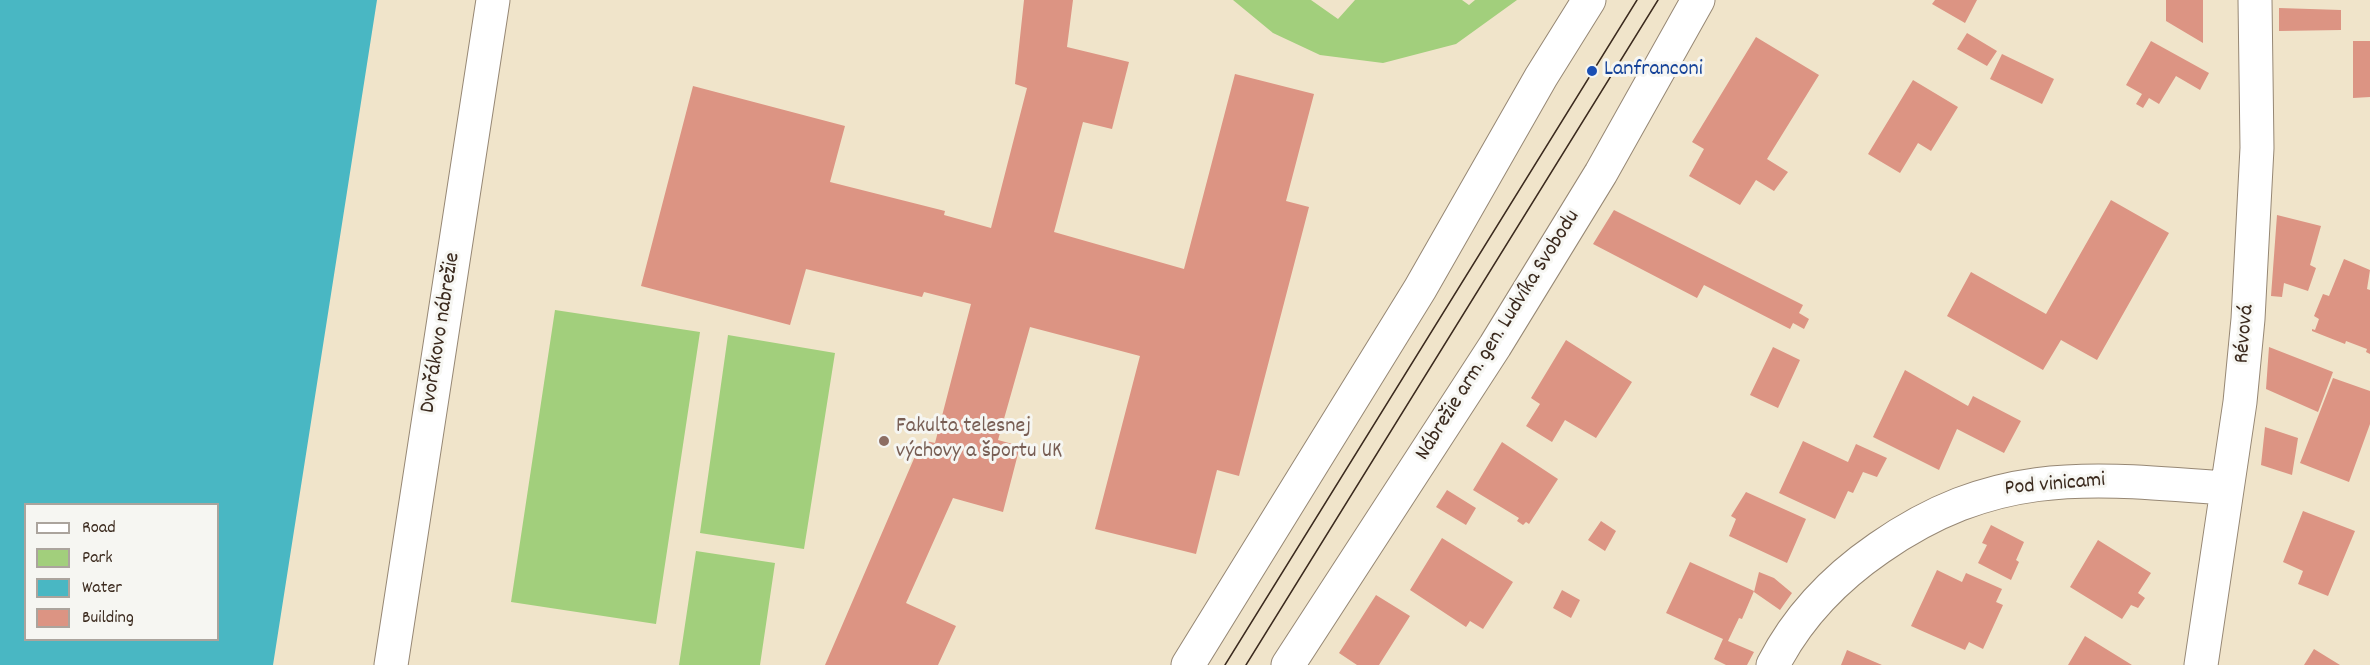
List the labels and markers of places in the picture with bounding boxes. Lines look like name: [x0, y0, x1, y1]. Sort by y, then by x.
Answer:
place label: Lanfranconi: [1604, 58, 1703, 84]
marker: Lanfranconi: [1585, 64, 1599, 78]
place label: Fakulta telesnej výchovy a športu UK: [896, 415, 1062, 466]
marker: Fakulta telesnej výchovy a športu UK: [877, 434, 891, 448]

